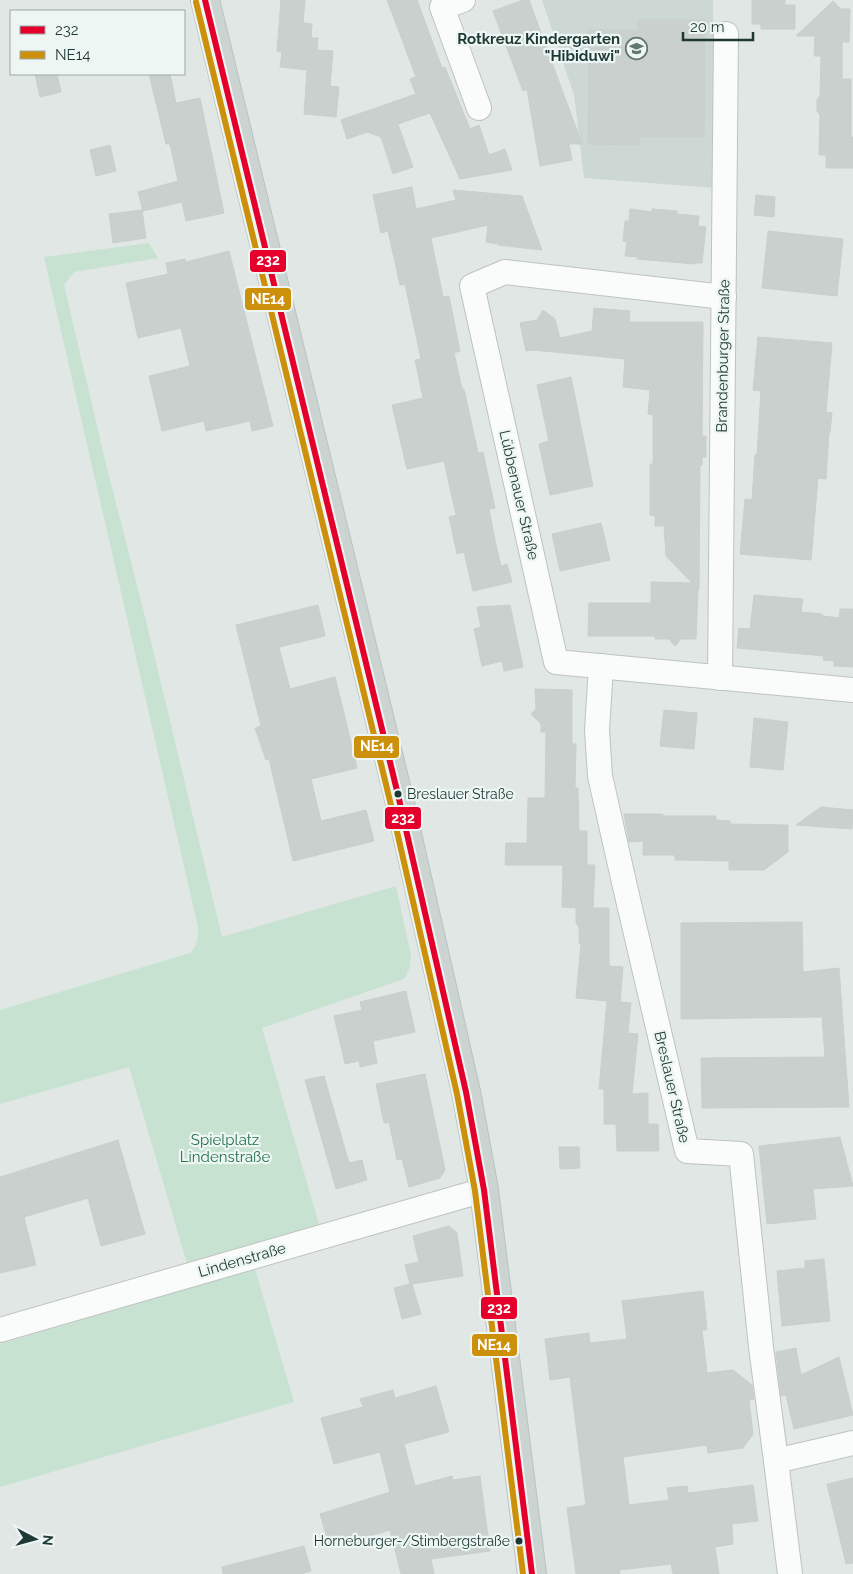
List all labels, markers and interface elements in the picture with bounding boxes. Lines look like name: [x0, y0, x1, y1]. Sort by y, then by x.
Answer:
legend: [10, 10, 185, 75]
scale bar: [683, 10, 753, 42]
text: 20 m: [690, 18, 725, 36]
text: 232: [55, 21, 79, 39]
place label: Rotkreuz Kindergarten "Hibiduwi": [457, 30, 620, 65]
school or university icon: Rotkreuz Kindergarten "Hibiduwi": [624, 36, 648, 60]
text: NE14: [55, 46, 90, 64]
line badge: 232: [249, 249, 287, 273]
text: 232: [256, 252, 280, 268]
street label: Brandenburger Straße: [713, 279, 733, 433]
line badge: NE14: [244, 287, 292, 311]
text: NE14: [251, 291, 285, 307]
street label: Lübbenauer Straße: [495, 428, 543, 562]
line badge: NE14: [353, 735, 400, 759]
text: NE14: [360, 738, 394, 754]
place label: Breslauer Straße: [407, 786, 514, 802]
marker: Breslauer Straße: [393, 789, 403, 799]
line badge: 232: [384, 806, 422, 830]
text: 232: [391, 810, 415, 826]
street label: Breslauer Straße: [650, 1029, 694, 1145]
park label: Spielplatz Lindenstraße: [180, 1131, 270, 1166]
street label: Lindenstraße: [196, 1239, 288, 1281]
line badge: 232: [480, 1296, 518, 1320]
text: 232: [487, 1300, 511, 1316]
line badge: NE14: [471, 1333, 518, 1357]
text: NE14: [477, 1337, 511, 1353]
north arrow: [10, 1514, 60, 1564]
place label: Horneburger-/Stimbergstraße: [314, 1533, 510, 1549]
text: N: [39, 1534, 56, 1547]
marker: Horneburger-/Stimbergstraße: [514, 1536, 524, 1546]

